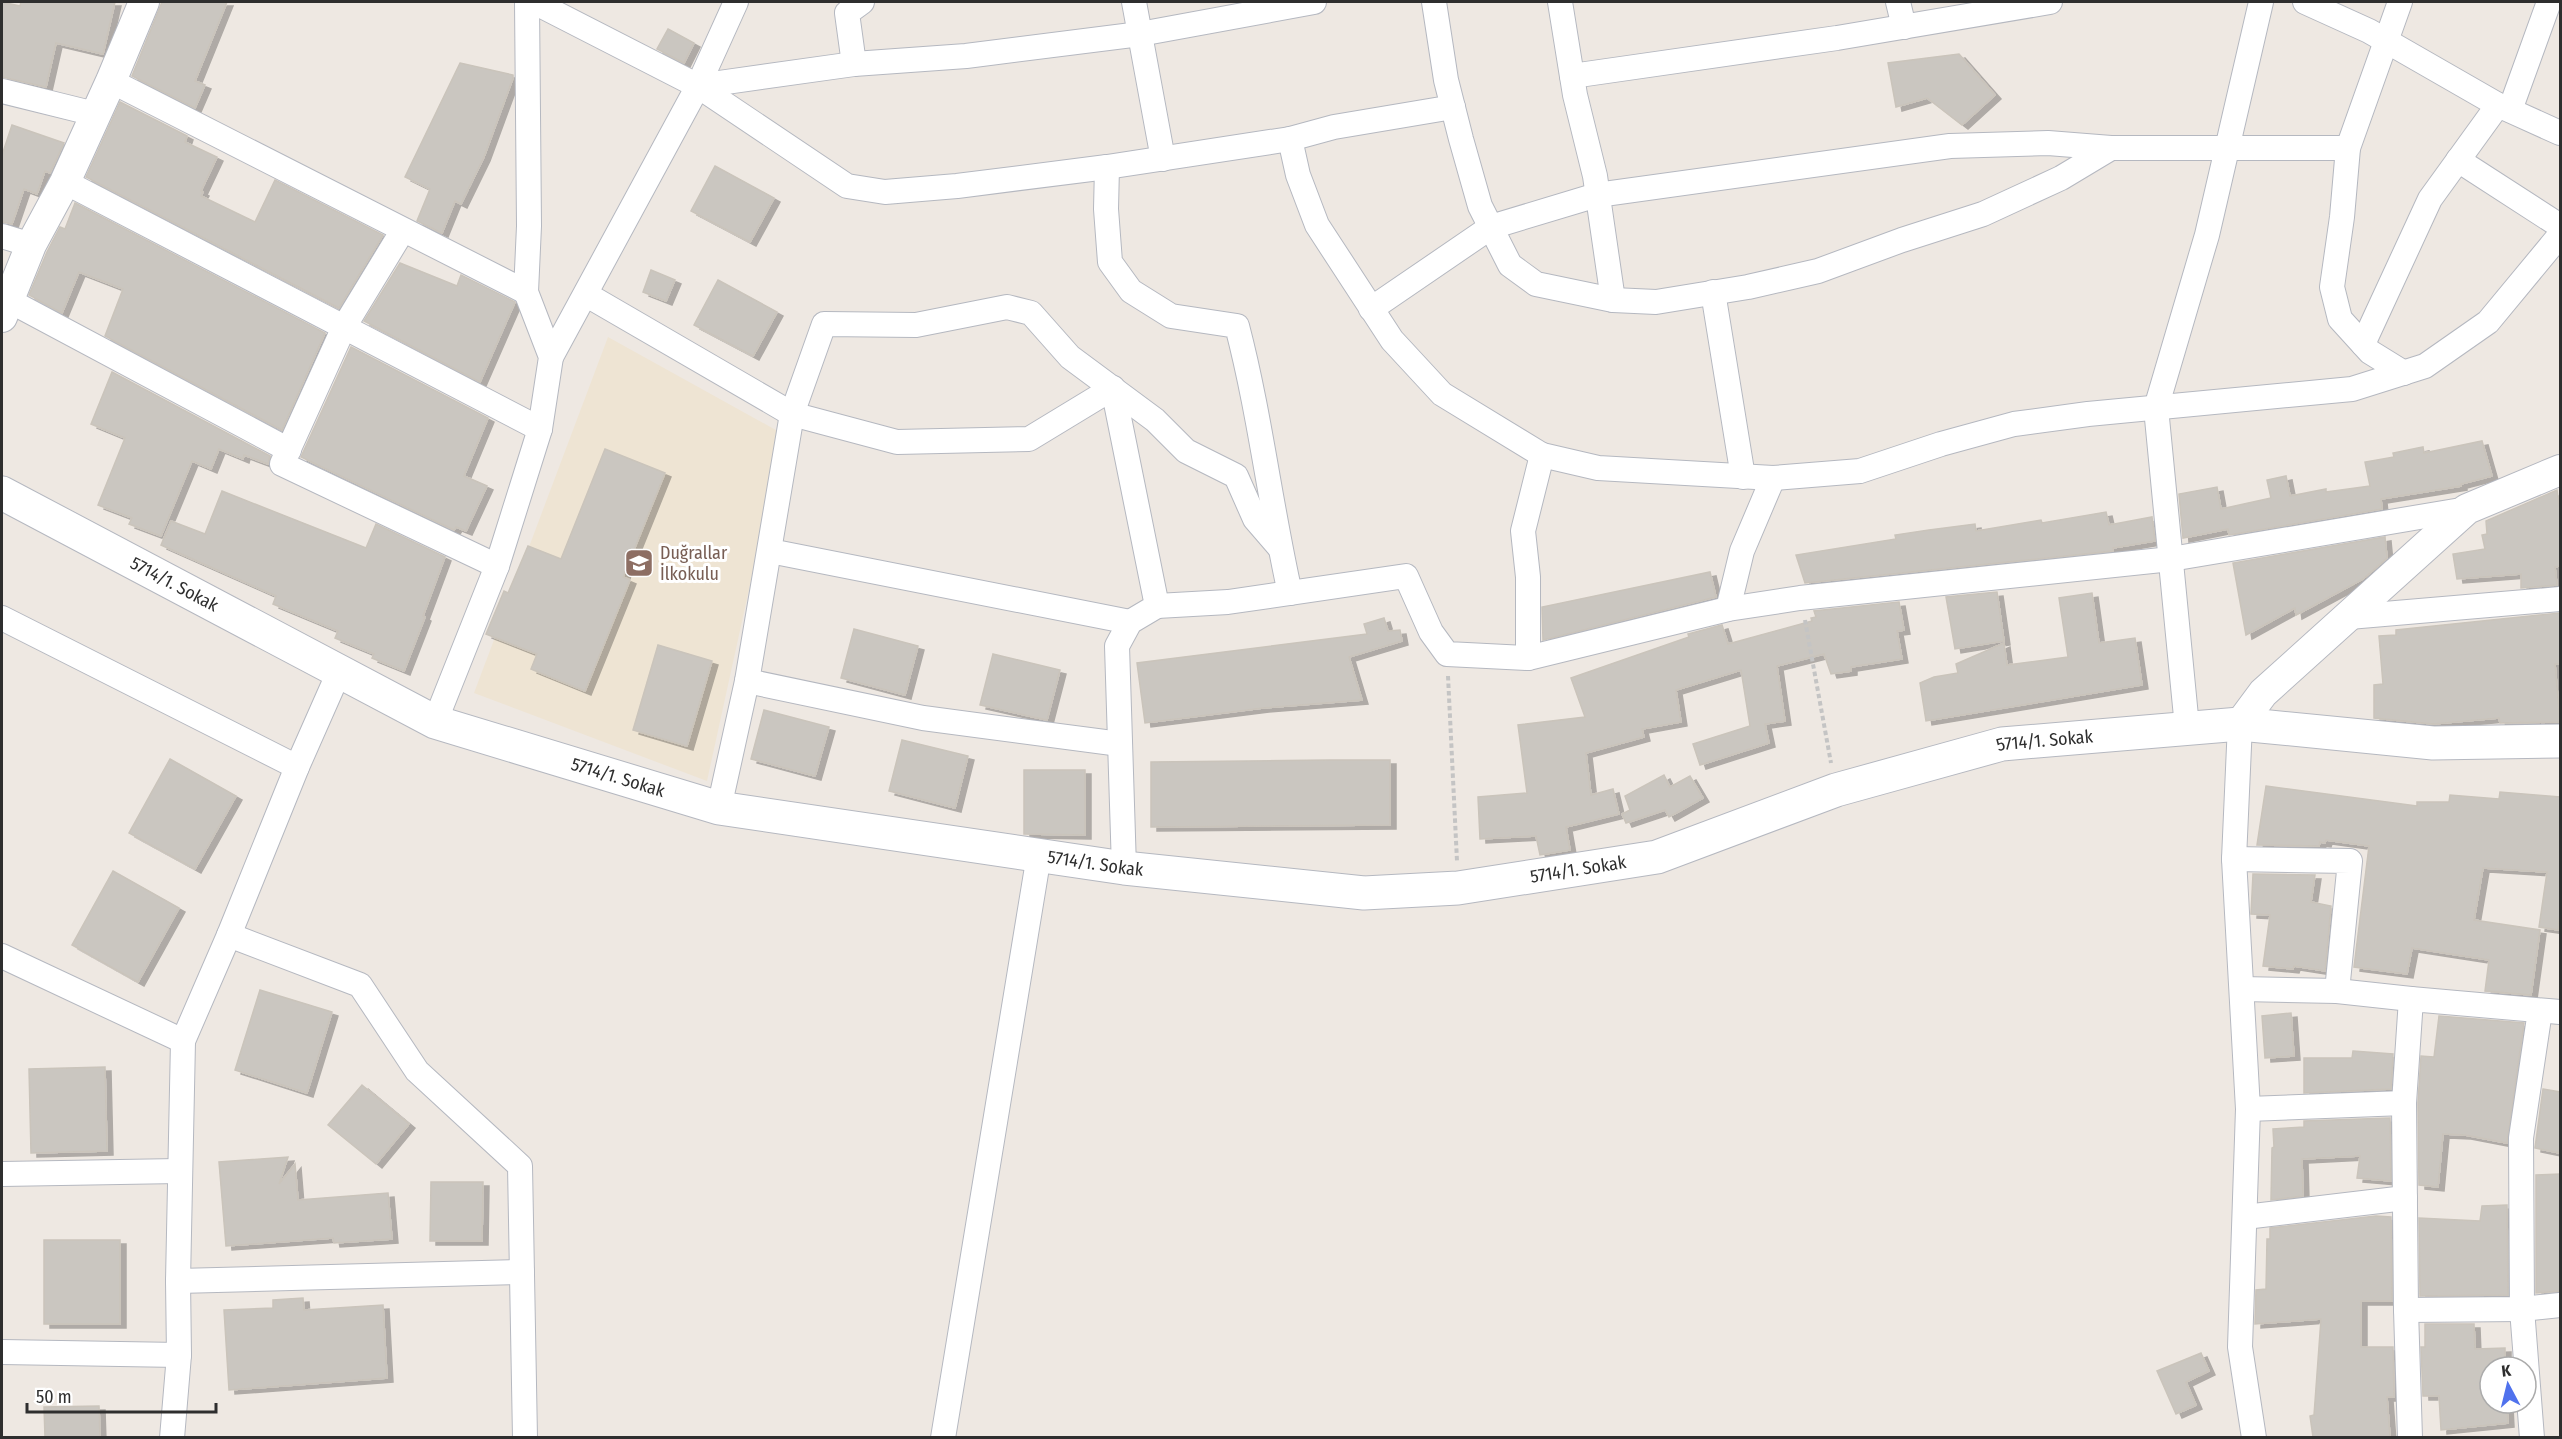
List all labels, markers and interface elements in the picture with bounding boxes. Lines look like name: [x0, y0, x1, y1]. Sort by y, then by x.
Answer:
place label: Duğrallar İlkokulu: [660, 542, 728, 585]
school or university icon: Duğrallar İlkokulu: [623, 547, 655, 579]
street label: 5714/1. Sokak: [127, 552, 223, 617]
street label: 5714/1. Sokak: [1994, 725, 2094, 756]
street label: 5714/1. Sokak: [569, 753, 668, 802]
street label: 5714/1. Sokak: [1046, 846, 1145, 881]
street label: 5714/1. Sokak: [1529, 851, 1628, 888]
north arrow: [2478, 1355, 2538, 1415]
text: K: [2500, 1361, 2513, 1381]
scale bar: [27, 1376, 216, 1414]
text: 50 m: [36, 1386, 72, 1408]

